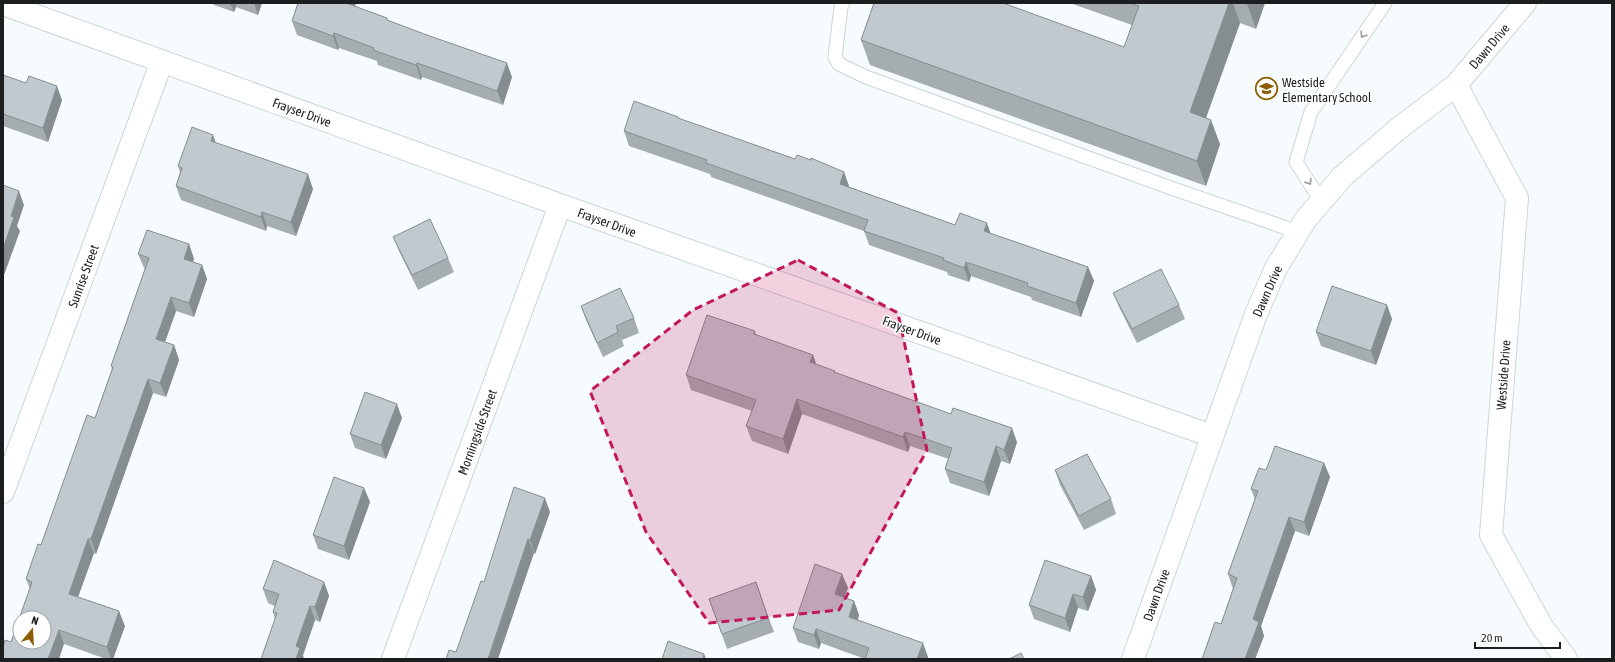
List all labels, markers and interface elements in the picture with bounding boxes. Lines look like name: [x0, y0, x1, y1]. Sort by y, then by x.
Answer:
street label: Dawn Drive: [1466, 21, 1513, 72]
one-way arrow: [1360, 31, 1368, 38]
place label: Westside Elementary School: [1282, 75, 1372, 105]
school or university icon: Westside Elementary School: [1254, 76, 1280, 102]
street label: Frayser Drive: [270, 95, 333, 130]
one-way arrow: [1304, 178, 1311, 185]
street label: Frayser Drive: [575, 205, 638, 240]
street label: Sunrise Street: [65, 243, 102, 310]
street label: Dawn Drive: [1250, 263, 1285, 319]
street label: Frayser Drive: [880, 313, 943, 348]
street label: Westside Drive: [1494, 340, 1513, 410]
street label: Morningside Street: [455, 387, 500, 477]
street label: Dawn Drive: [1140, 567, 1173, 623]
north arrow: [12, 610, 52, 650]
text: N: [30, 614, 40, 627]
scale bar: [1475, 624, 1560, 650]
text: 20 m: [1481, 631, 1503, 645]

